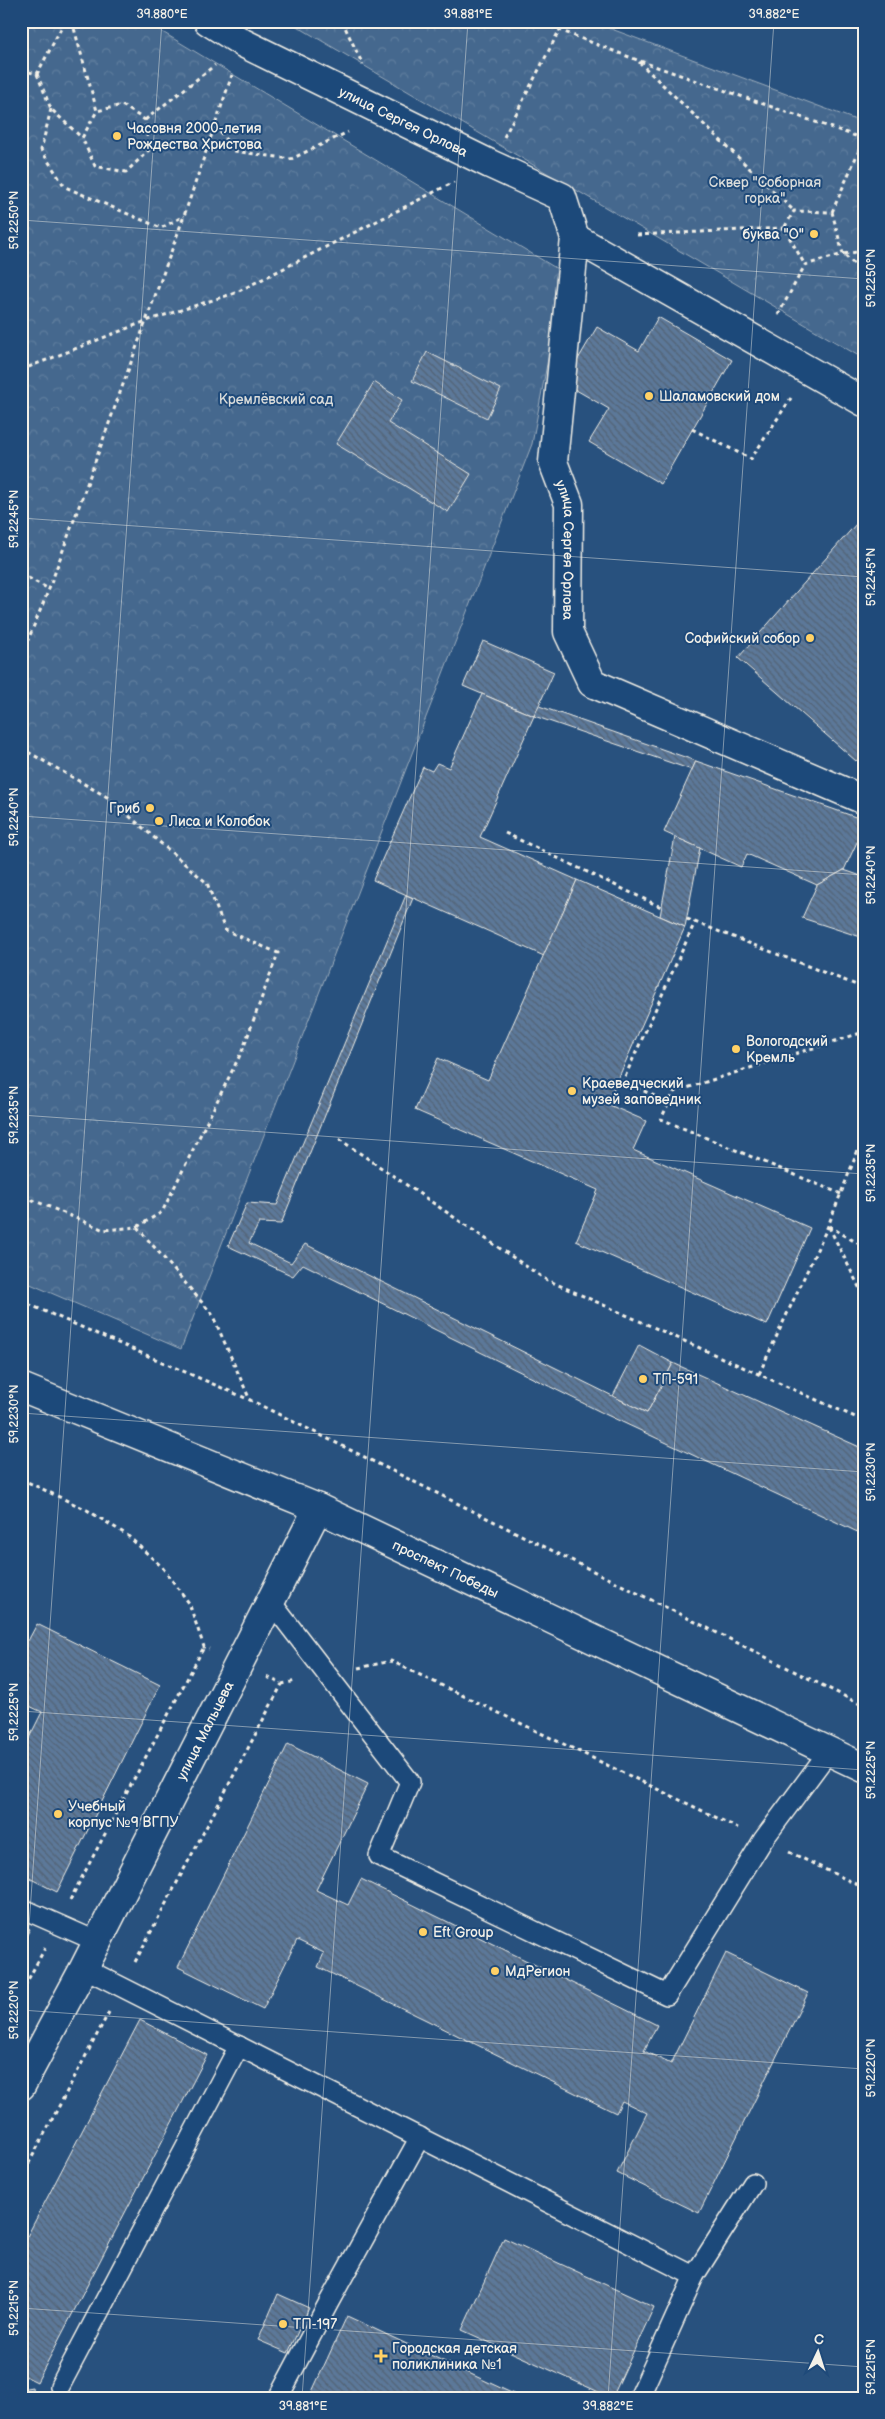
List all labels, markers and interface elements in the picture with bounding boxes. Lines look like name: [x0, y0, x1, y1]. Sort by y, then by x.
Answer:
text: 39.880°E: [136, 7, 188, 22]
text: 39.881°E: [444, 7, 492, 22]
text: 39.882°E: [749, 7, 799, 22]
street label: улица Сергея Орлова: [336, 83, 471, 161]
place label: Часовня 2000-летия Рождества Христова: [127, 120, 263, 153]
marker: Часовня 2000-летия Рождества Христова: [111, 130, 123, 142]
park label: Сквер "Соборная горка": [709, 174, 822, 207]
text: 59.2250°N: [7, 191, 22, 249]
place label: буква "О": [743, 226, 804, 243]
marker: буква "О": [808, 228, 820, 240]
text: 59.2250°N: [864, 249, 879, 307]
place label: Шаламовский дом: [659, 388, 780, 405]
marker: Шаламовский дом: [643, 390, 655, 402]
park label: Кремлёвский сад: [219, 391, 334, 408]
street label: улица Сергея Орлова: [552, 477, 578, 621]
text: 59.2245°N: [7, 490, 22, 548]
text: 59.2245°N: [864, 548, 879, 606]
place label: Софийский собор: [685, 630, 800, 647]
marker: Софийский собор: [804, 632, 816, 644]
text: 59.2240°N: [7, 787, 22, 847]
place label: Гриб: [109, 800, 140, 817]
marker: Гриб: [144, 802, 156, 814]
place label: Лиса и Колобок: [168, 813, 271, 830]
marker: Лиса и Колобок: [153, 815, 165, 827]
text: 59.2240°N: [864, 845, 879, 905]
place label: Вологодский Кремль: [746, 1033, 828, 1066]
marker: Вологодский Кремль: [730, 1043, 742, 1055]
place label: Краеведческий музей заповедник: [582, 1075, 702, 1108]
marker: Краеведческий музей заповедник: [566, 1085, 578, 1097]
text: 59.2235°N: [7, 1086, 22, 1144]
text: 59.2235°N: [864, 1144, 879, 1202]
place label: ТП-591: [653, 1371, 698, 1388]
marker: ТП-591: [637, 1373, 649, 1385]
text: 59.2230°N: [7, 1384, 22, 1444]
text: 59.2230°N: [864, 1442, 879, 1502]
street label: проспект Победы: [390, 1536, 501, 1601]
street label: улица Мальцева: [172, 1678, 237, 1783]
text: 59.2225°N: [7, 1683, 22, 1741]
text: 59.2225°N: [864, 1741, 879, 1799]
place label: Учебный корпус №9 ВГПУ: [68, 1798, 179, 1831]
marker: Учебный корпус №9 ВГПУ: [52, 1808, 64, 1820]
place label: Eft Group: [433, 1924, 494, 1941]
marker: Eft Group: [417, 1926, 429, 1938]
place label: МдРегион: [505, 1963, 570, 1980]
marker: МдРегион: [489, 1965, 501, 1977]
text: 59.2220°N: [7, 1980, 22, 2040]
text: 59.2220°N: [864, 2038, 879, 2098]
text: 59.2215°N: [7, 2280, 22, 2336]
place label: ТП-197: [293, 2316, 337, 2333]
marker: ТП-197: [277, 2318, 289, 2330]
north arrow: [792, 2326, 842, 2376]
text: С: [813, 2331, 825, 2348]
text: 59.2215°N: [864, 2339, 879, 2395]
place label: Городская детская поликлиника №1: [392, 2340, 517, 2373]
marker: Городская детская поликлиника №1: [374, 2349, 388, 2363]
text: 39.881°E: [279, 2399, 327, 2414]
text: 39.882°E: [583, 2399, 633, 2414]

